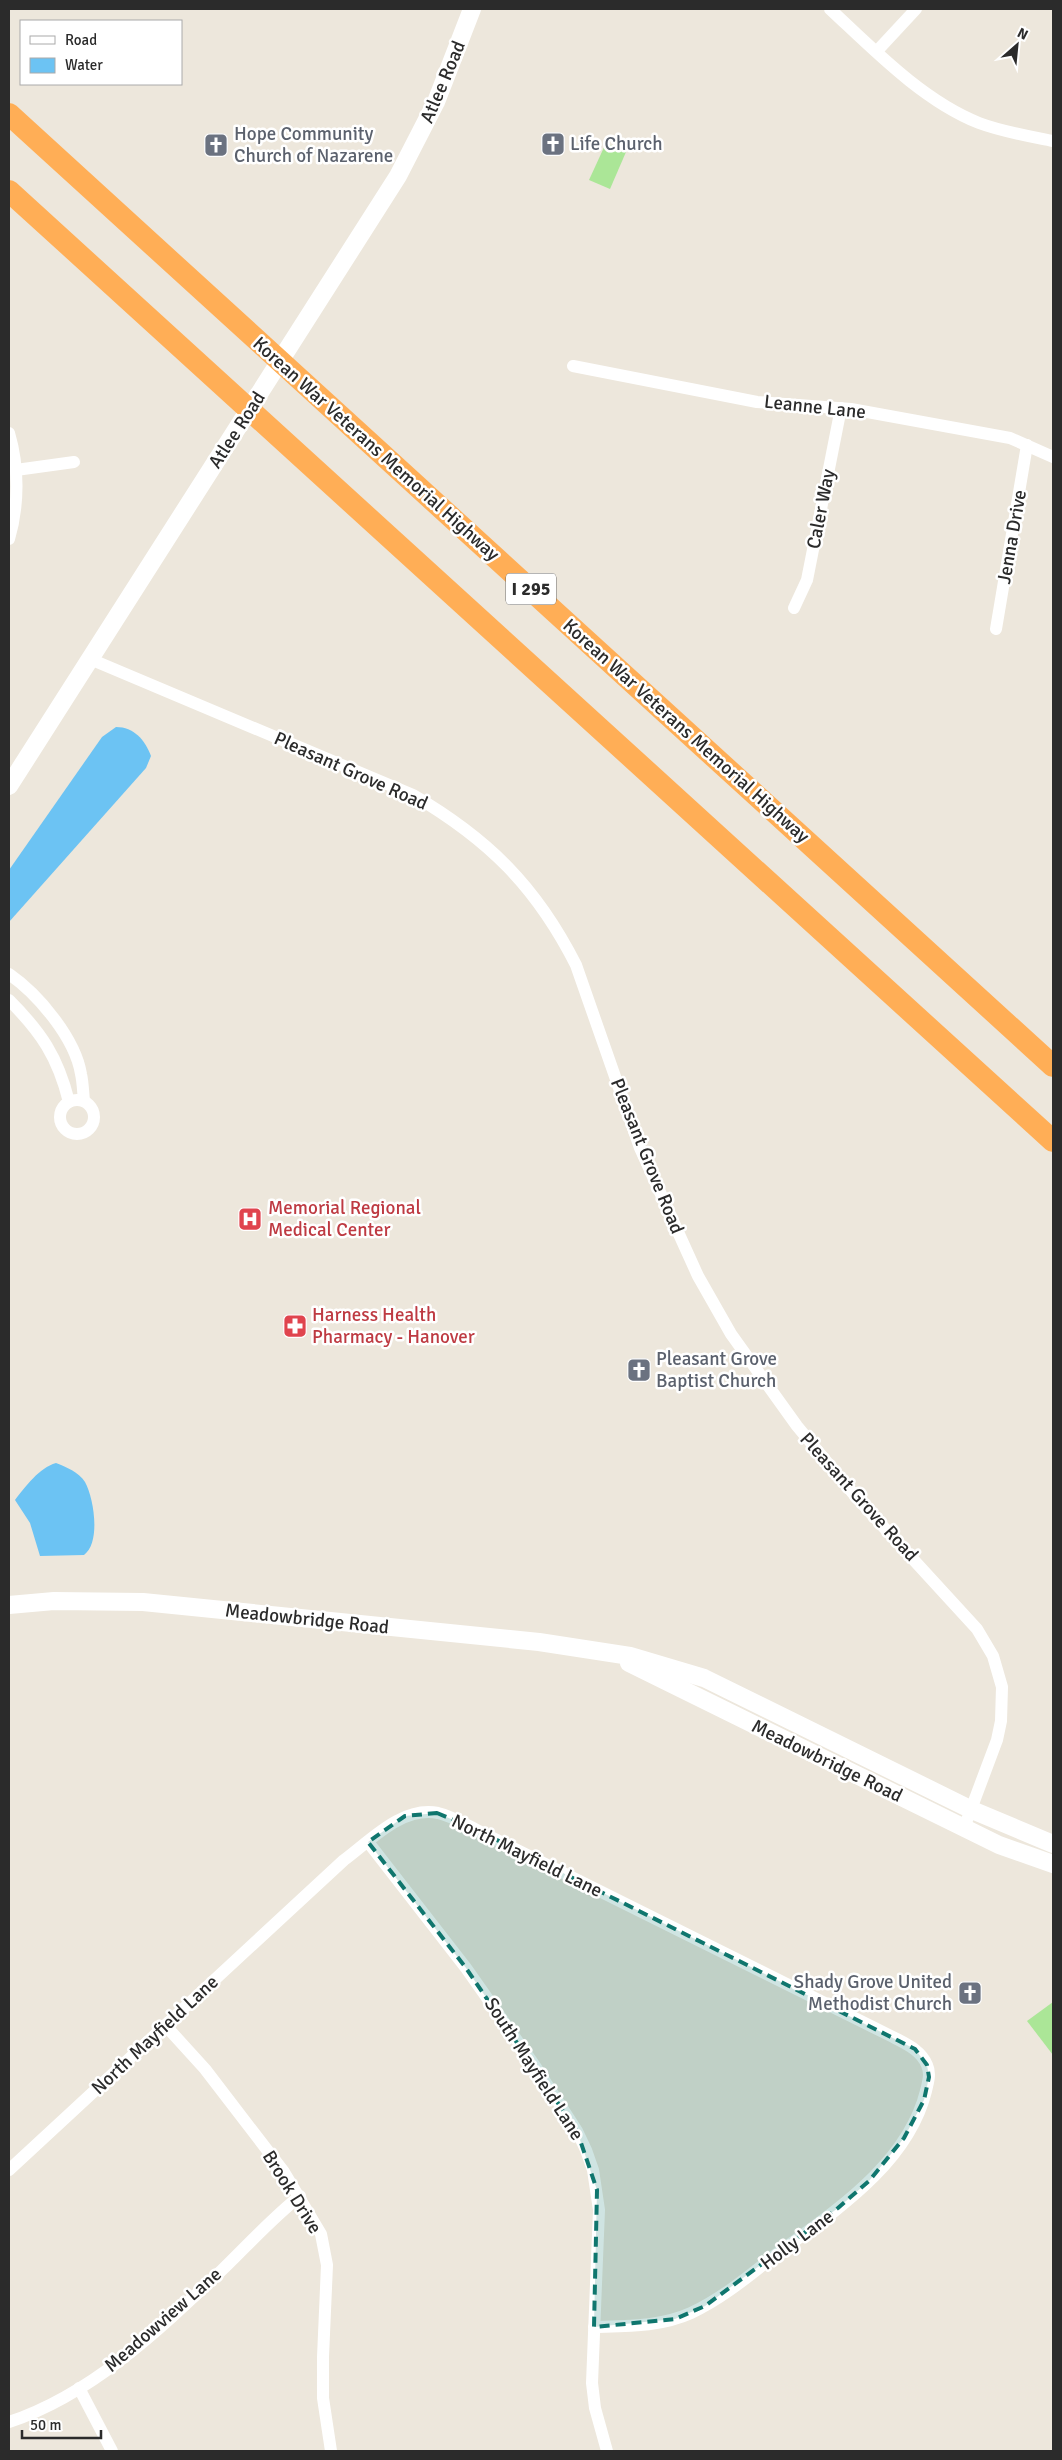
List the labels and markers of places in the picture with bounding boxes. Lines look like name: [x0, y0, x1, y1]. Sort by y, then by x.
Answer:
place label: Hope Community Church of Nazarene: [234, 122, 393, 168]
church icon: Life Church: [540, 131, 566, 157]
church icon: Hope Community Church of Nazarene: [203, 132, 229, 158]
place label: Life Church: [570, 132, 663, 156]
place label: Memorial Regional Medical Center: [268, 1196, 421, 1242]
hospital icon: Memorial Regional Medical Center: [237, 1206, 263, 1232]
place label: Harness Health Pharmacy - Hanover: [312, 1303, 475, 1349]
pharmacy icon: Harness Health Pharmacy - Hanover: [282, 1313, 308, 1339]
place label: Pleasant Grove Baptist Church: [656, 1347, 777, 1393]
church icon: Pleasant Grove Baptist Church: [626, 1357, 652, 1383]
place label: Shady Grove United Methodist Church: [794, 1970, 952, 2016]
church icon: Shady Grove United Methodist Church: [957, 1980, 983, 2006]

